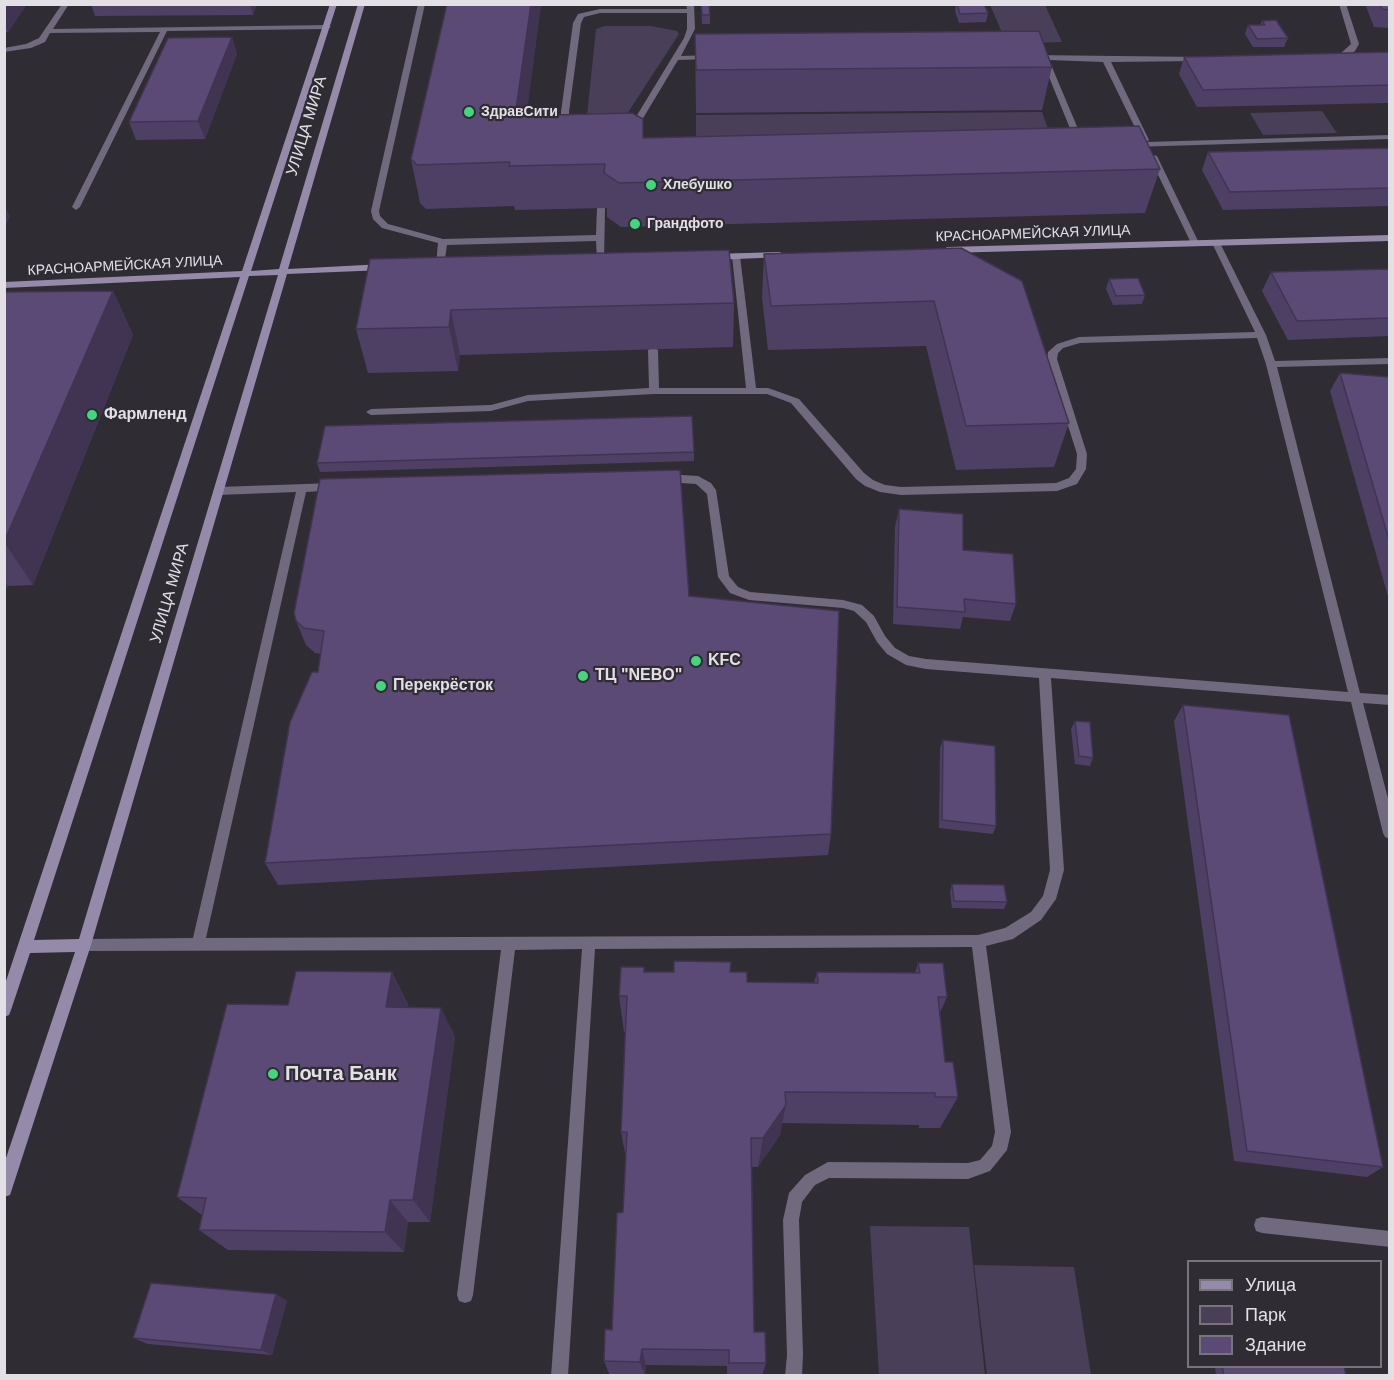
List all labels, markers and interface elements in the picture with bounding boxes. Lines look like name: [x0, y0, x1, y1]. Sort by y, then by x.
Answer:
street label: УЛИЦА МИРА: [283, 74, 331, 178]
place label: ЗдравСити: [481, 104, 558, 120]
marker: ЗдравСити: [462, 105, 476, 119]
place label: Хлебушко: [663, 177, 732, 193]
marker: Хлебушко: [644, 178, 658, 192]
place label: Грандфото: [647, 216, 724, 232]
marker: Грандфото: [628, 217, 642, 231]
street label: КРАСНОАРМЕЙСКАЯ УЛИЦА: [935, 222, 1131, 246]
street label: КРАСНОАРМЕЙСКАЯ УЛИЦА: [27, 253, 223, 279]
place label: Фармленд: [104, 405, 187, 425]
marker: Фармленд: [85, 408, 99, 422]
street label: УЛИЦА МИРА: [146, 541, 194, 645]
place label: KFC: [708, 651, 741, 671]
marker: KFC: [689, 654, 703, 668]
place label: ТЦ "NEBO": [595, 666, 682, 686]
marker: ТЦ "NEBO": [576, 669, 590, 683]
place label: Перекрёсток: [393, 676, 493, 696]
marker: Перекрёсток: [374, 679, 388, 693]
place label: Почта Банк: [285, 1062, 397, 1086]
marker: Почта Банк: [266, 1067, 280, 1081]
legend: [1187, 1260, 1382, 1368]
text: Улица: [1245, 1275, 1296, 1295]
text: Парк: [1245, 1305, 1286, 1325]
text: Здание: [1245, 1335, 1306, 1355]

